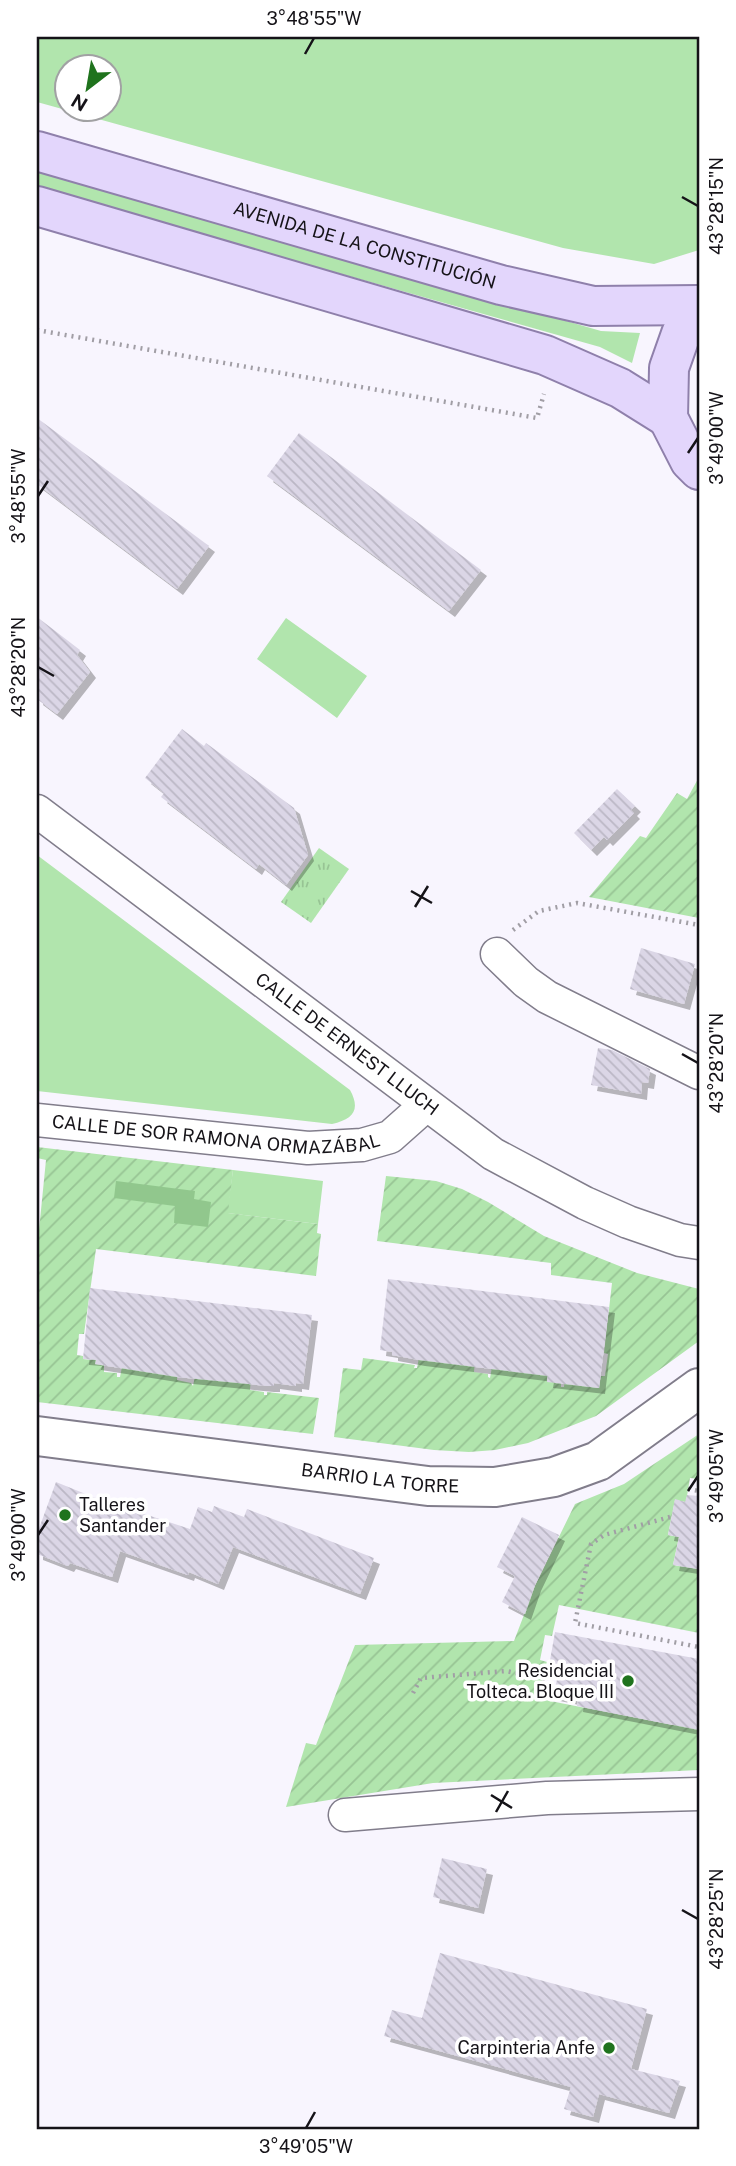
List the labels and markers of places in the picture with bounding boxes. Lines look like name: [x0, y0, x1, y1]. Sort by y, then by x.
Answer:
place label: Talleres Santander: [79, 1494, 166, 1536]
marker: Talleres Santander: [57, 1507, 73, 1523]
place label: Residencial Tolteca. Bloque III: [467, 1660, 614, 1702]
marker: Residencial Tolteca. Bloque III: [620, 1673, 636, 1689]
place label: Carpinteria Anfe: [458, 2037, 595, 2058]
marker: Carpinteria Anfe: [601, 2040, 617, 2056]

